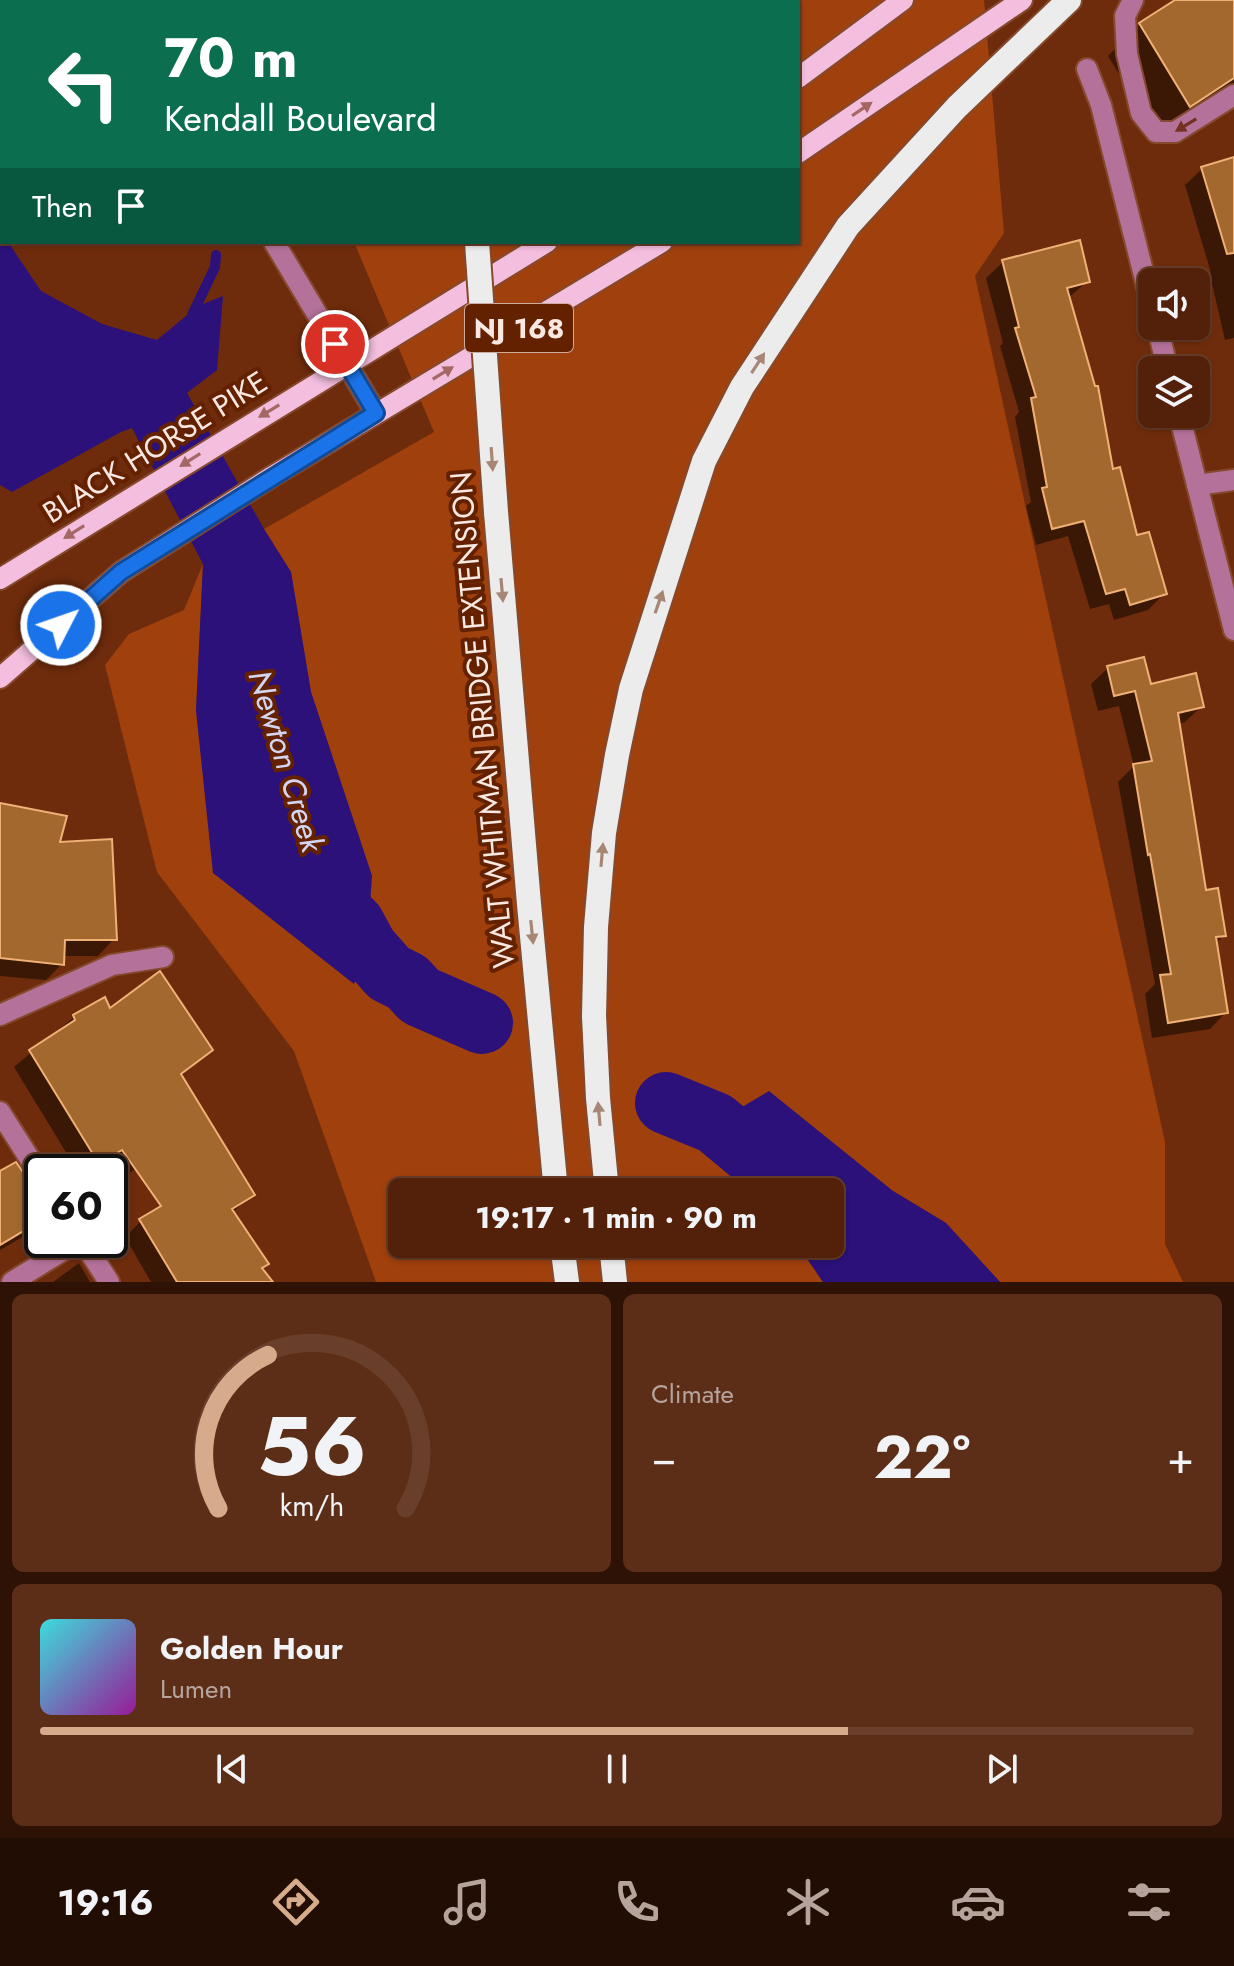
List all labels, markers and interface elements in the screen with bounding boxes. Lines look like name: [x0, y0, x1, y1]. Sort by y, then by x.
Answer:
text: 70 m: [164, 17, 298, 98]
icon: left: [32, 32, 136, 136]
text: Kendall Boulevard: [164, 92, 437, 144]
one-way arrow: [852, 102, 873, 117]
one-way arrow: [1175, 118, 1197, 132]
icon: arrive: [109, 184, 153, 228]
text: Then: [32, 185, 93, 228]
map controls: [1138, 268, 1210, 428]
button: sound: [1138, 268, 1210, 340]
road number: NJ 168: [465, 304, 573, 352]
pin: [301, 310, 369, 378]
icon: arrive: [313, 322, 357, 366]
one-way arrow: [750, 352, 765, 373]
button: layers: [1138, 356, 1210, 428]
street label: BLACK HORSE PIKE: [34, 360, 276, 534]
one-way arrow: [432, 366, 454, 380]
one-way arrow: [258, 403, 280, 417]
one-way arrow: [486, 447, 499, 472]
one-way arrow: [179, 452, 201, 466]
street label: WALT WHITMAN BRIDGE EXTENSION: [439, 470, 525, 970]
one-way arrow: [63, 525, 85, 539]
one-way arrow: [496, 577, 509, 602]
position arrow: [19, 583, 103, 667]
one-way arrow: [653, 589, 665, 613]
water label: Newton Creek: [236, 664, 336, 859]
one-way arrow: [596, 842, 609, 867]
one-way arrow: [525, 920, 538, 945]
one-way arrow: [593, 1101, 606, 1126]
speed limit sign: 60: [24, 1154, 128, 1258]
text: 19:17 · 1 min · 90 m: [475, 1196, 757, 1239]
text: Climate: [651, 1375, 734, 1413]
text: 56: [257, 1386, 366, 1506]
text: 22°: [874, 1414, 970, 1501]
text: −: [651, 1426, 677, 1490]
text: +: [1167, 1426, 1194, 1490]
text: km/h: [279, 1485, 344, 1527]
text: Golden Hour: [160, 1627, 343, 1670]
text: Lumen: [160, 1670, 232, 1708]
icon: previous: [210, 1747, 254, 1791]
icon: pause: [595, 1747, 639, 1791]
icon: next: [980, 1747, 1024, 1791]
icon: directions: [268, 1874, 324, 1930]
icon: music: [439, 1874, 495, 1930]
icon: phone: [609, 1874, 665, 1930]
icon: climate: [780, 1874, 836, 1930]
icon: car: [950, 1874, 1006, 1930]
icon: filters: [1121, 1874, 1177, 1930]
text: 19:16: [57, 1876, 154, 1928]

